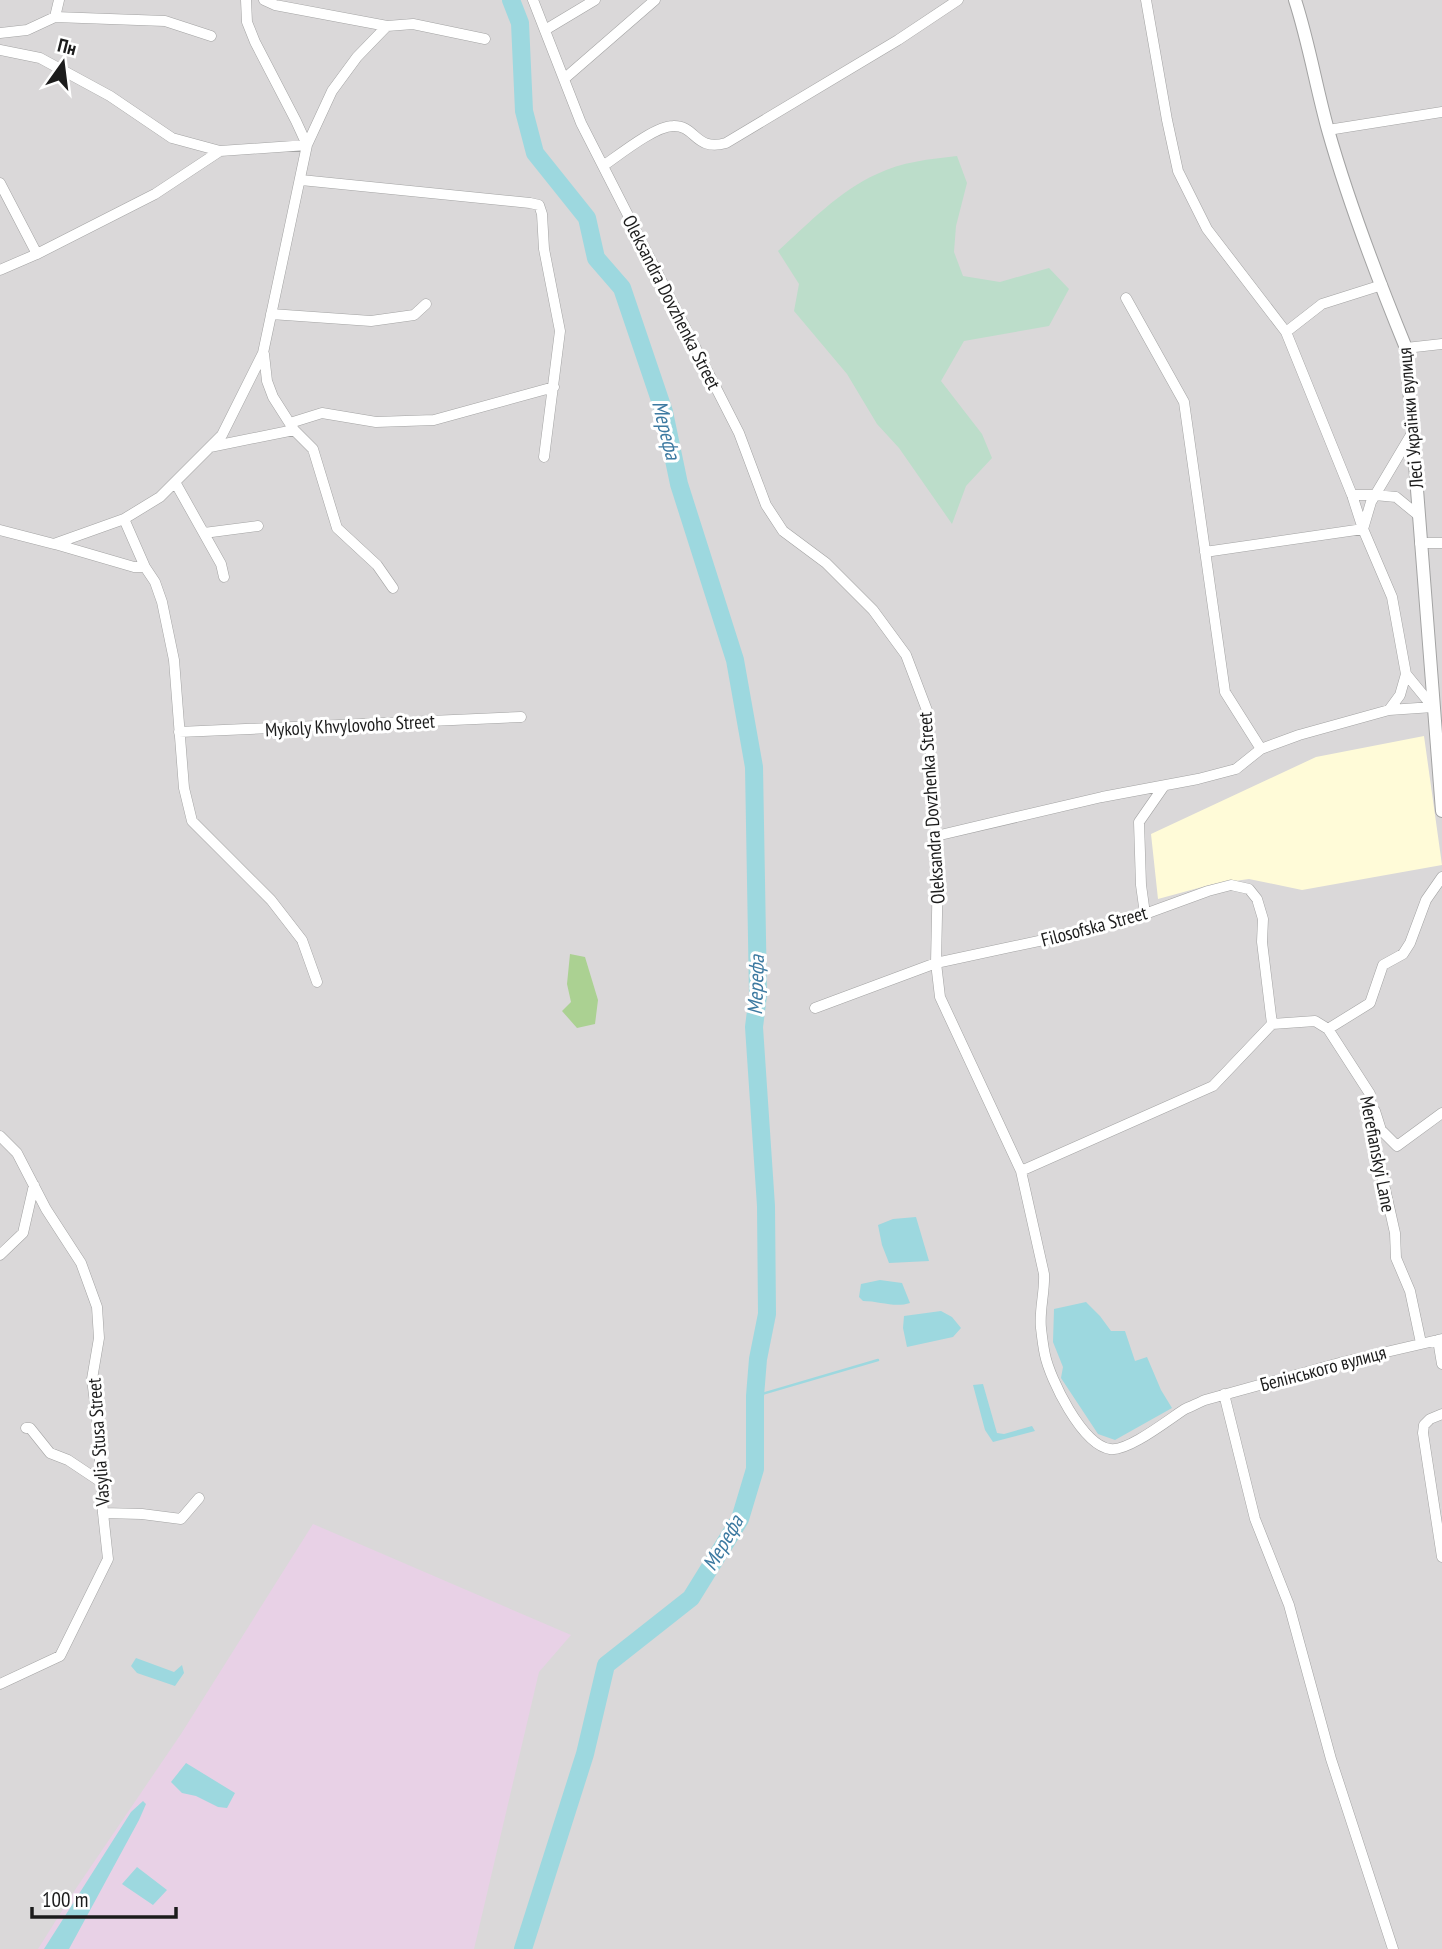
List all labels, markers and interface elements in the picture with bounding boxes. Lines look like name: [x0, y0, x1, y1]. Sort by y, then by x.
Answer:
north arrow: [28, 28, 98, 98]
text: Пн: [55, 33, 79, 60]
street label: Oleksandra Dovzhenka Street: [618, 211, 727, 394]
street label: Лесі Українки вулиця: [1392, 347, 1428, 490]
water label: Мерефа: [646, 398, 687, 464]
street label: Mykoly Khvylovoho Street: [264, 709, 436, 741]
street label: Oleksandra Dovzhenka Street: [912, 710, 950, 905]
street label: Filosofska Street: [1038, 900, 1150, 952]
water label: Мерефа: [741, 953, 770, 1015]
street label: Merefianskyi Lane: [1355, 1094, 1401, 1214]
street label: Белінського вулиця: [1257, 1340, 1389, 1396]
street label: Vasylia Stusa Street: [81, 1376, 115, 1508]
water label: Мерефа: [696, 1509, 750, 1575]
scale bar: [32, 1876, 175, 1920]
text: 100 m: [42, 1886, 88, 1913]

